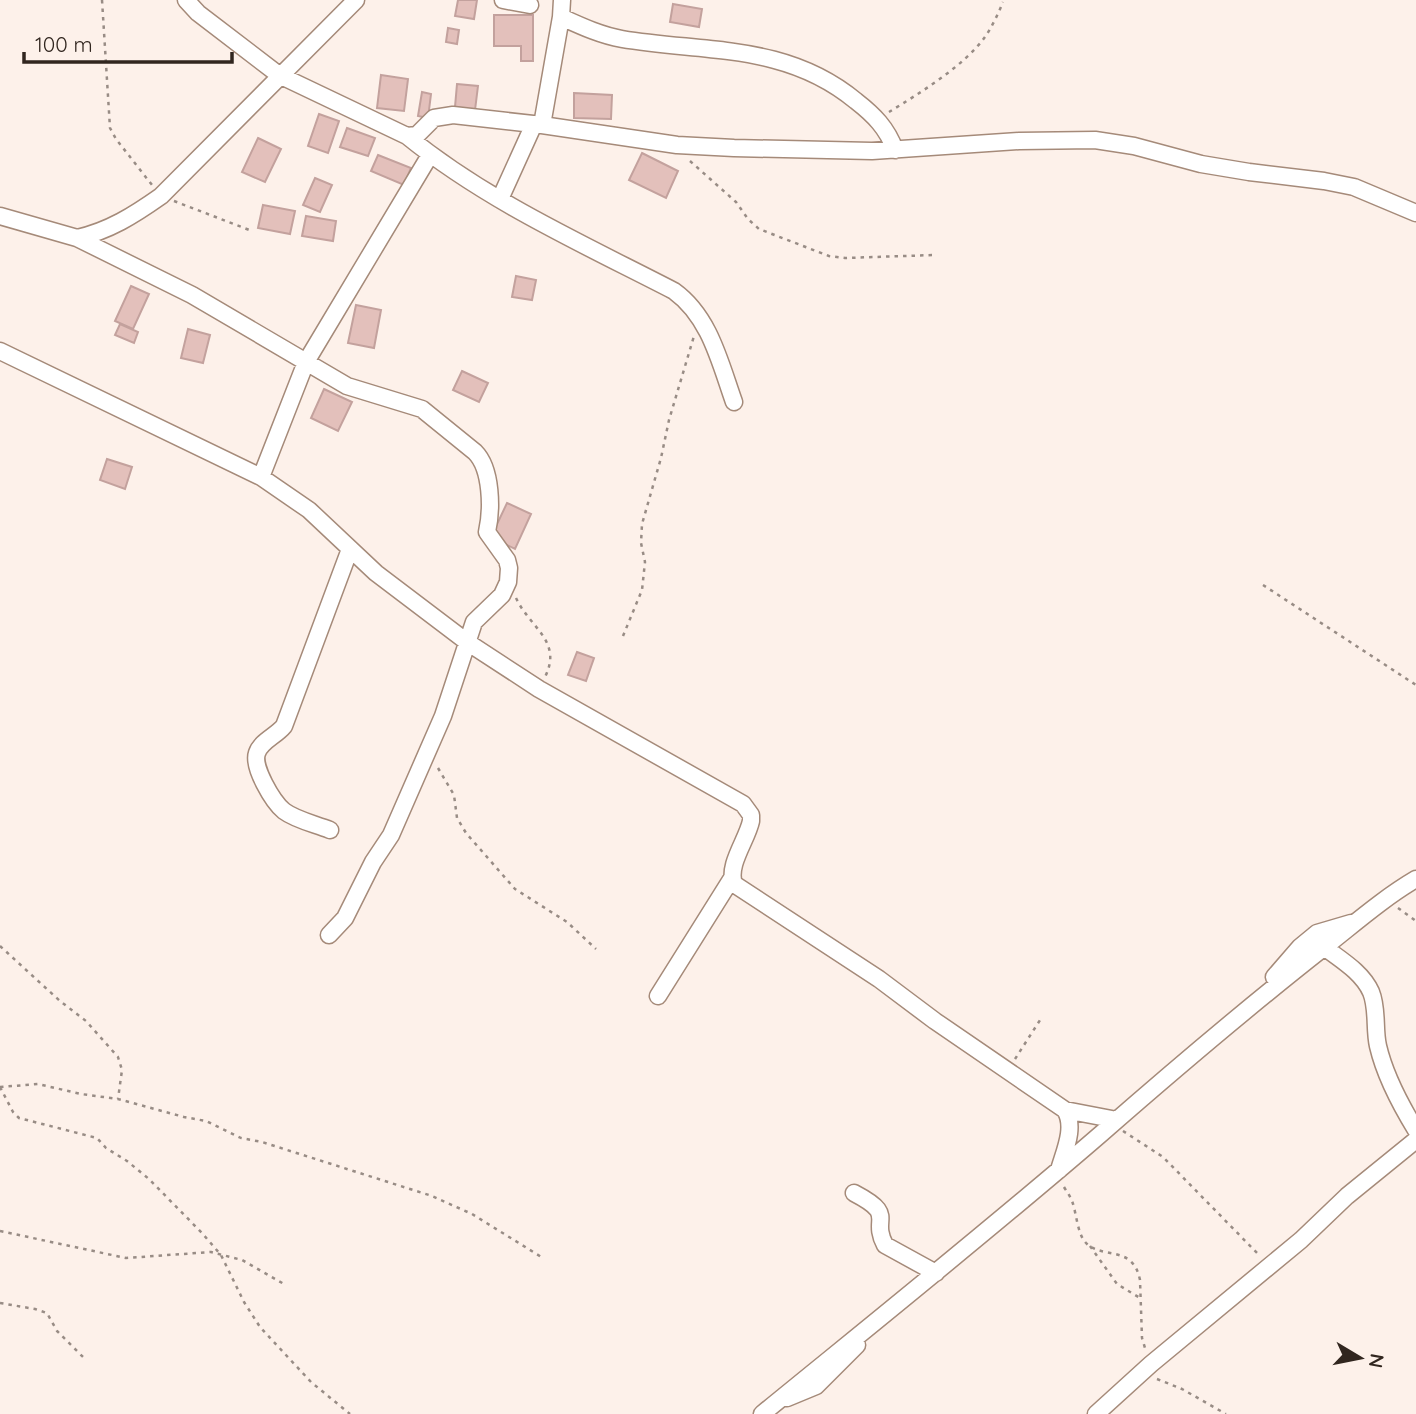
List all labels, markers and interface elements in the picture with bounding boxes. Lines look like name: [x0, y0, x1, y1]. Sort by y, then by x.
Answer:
scale bar: [24, 21, 233, 65]
text: 100 m: [35, 31, 93, 57]
north arrow: [1325, 1323, 1395, 1393]
text: N: [1364, 1352, 1390, 1370]

